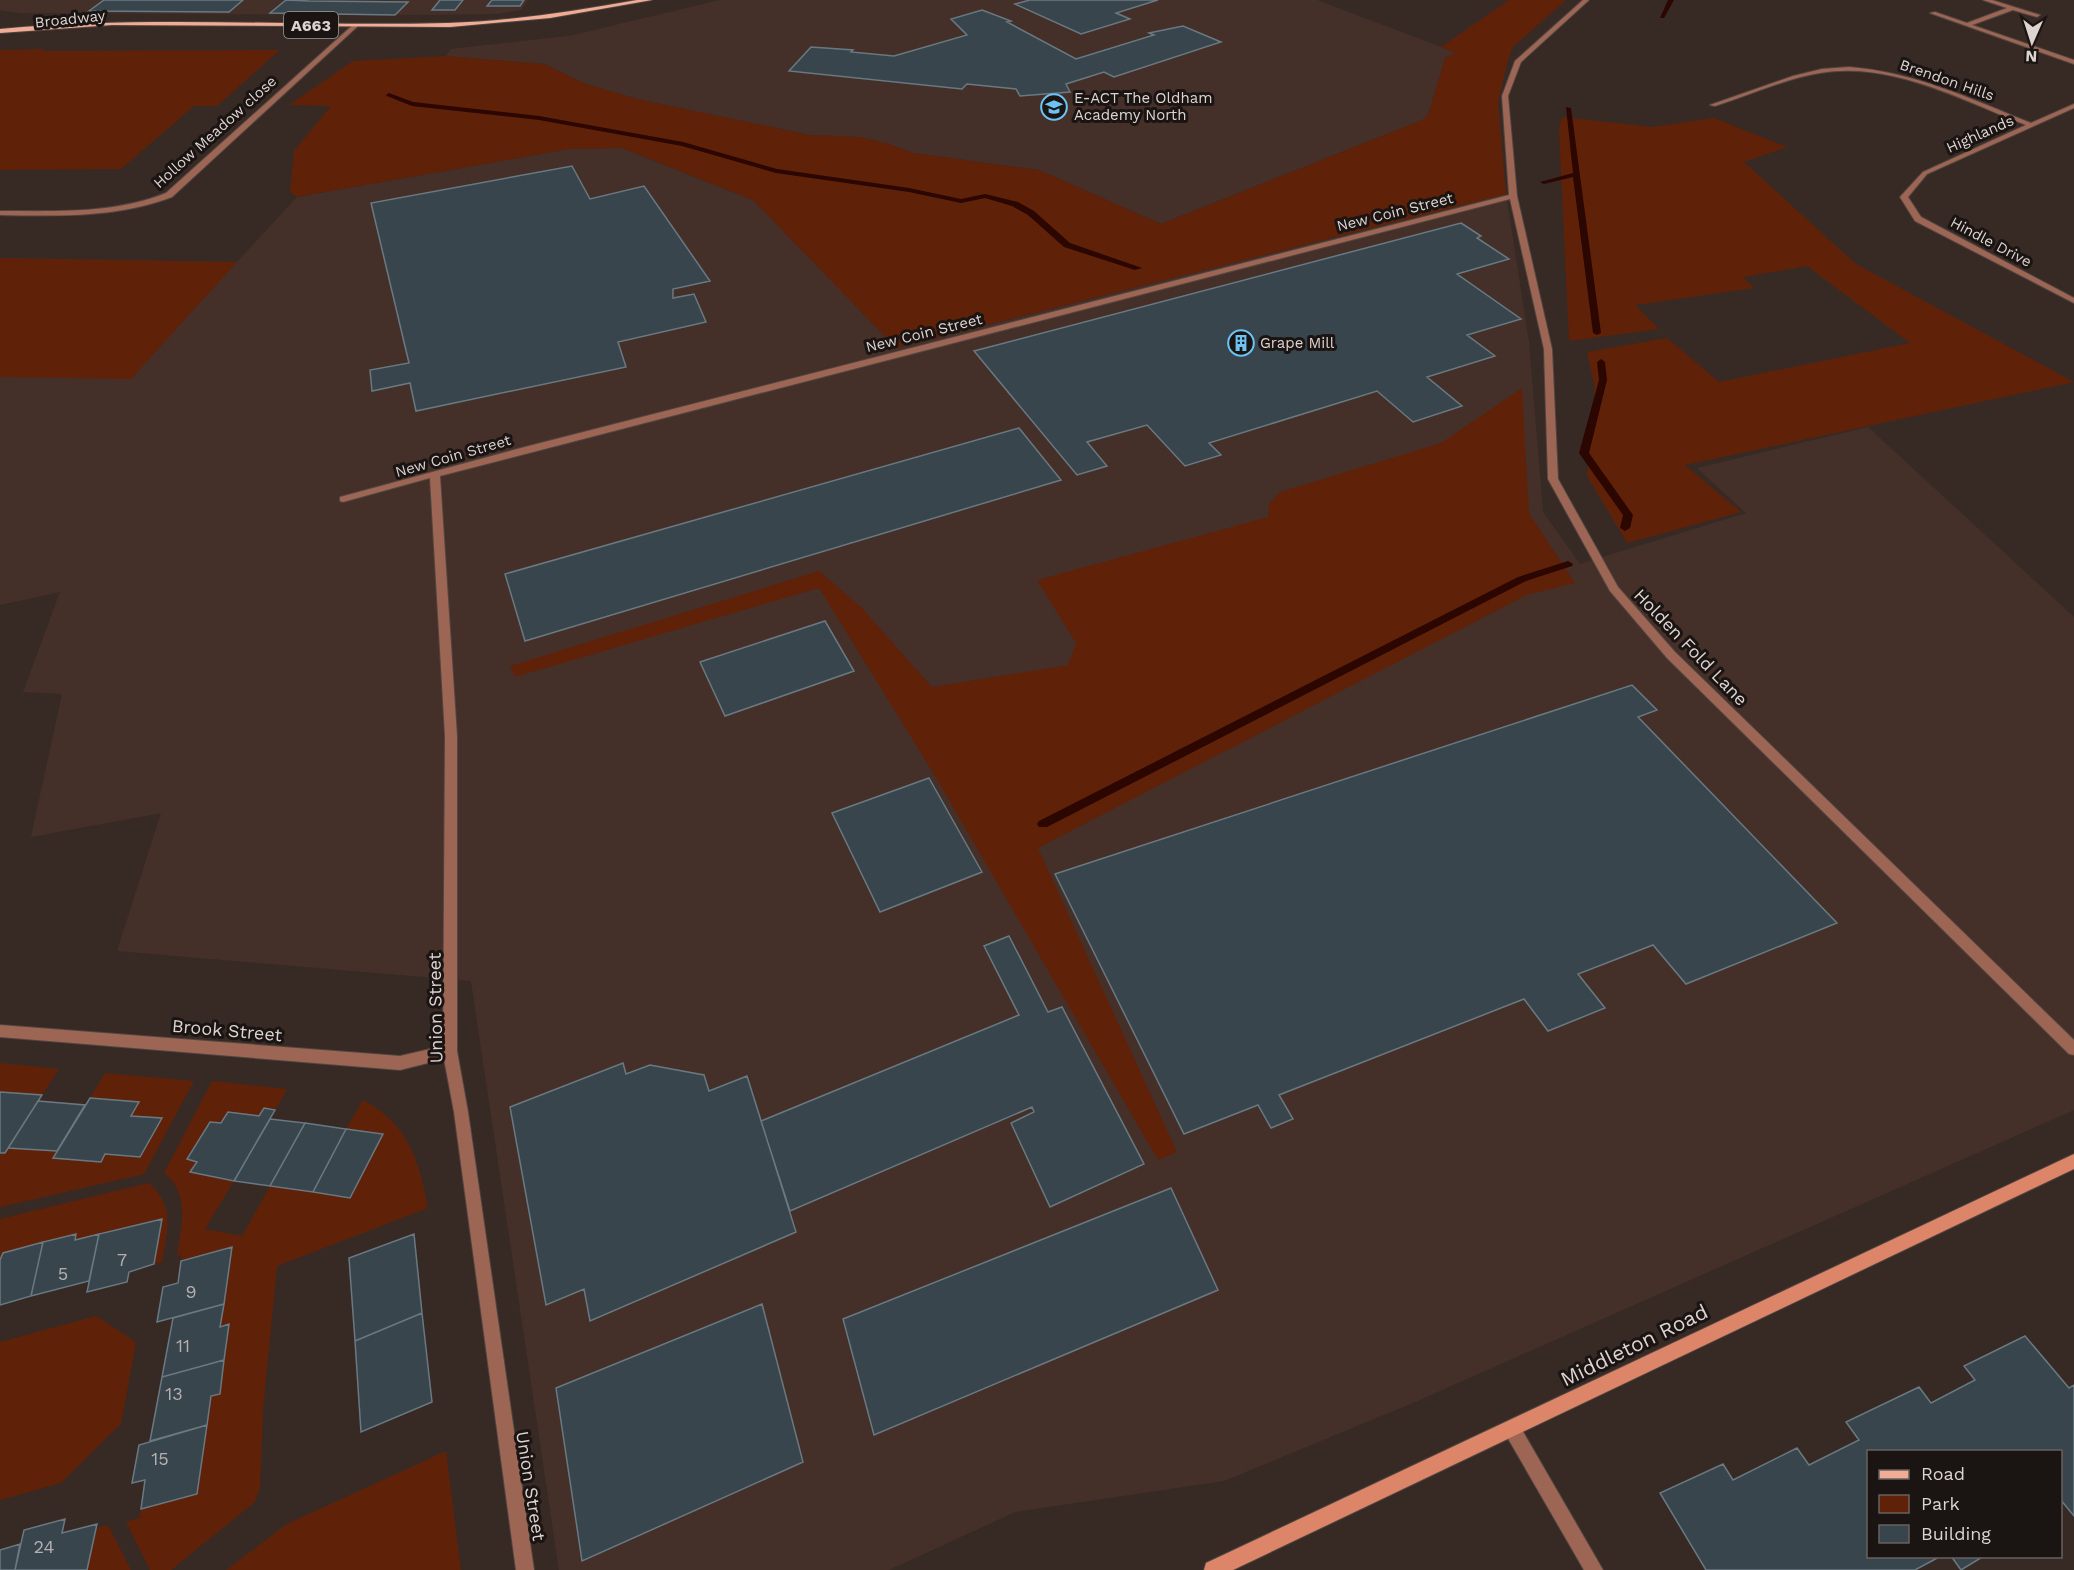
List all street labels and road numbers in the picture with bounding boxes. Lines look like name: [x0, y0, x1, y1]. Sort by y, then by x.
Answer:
street label: Broadway: [34, 6, 106, 32]
road number: A663: [284, 12, 338, 38]
street label: Brendon Hills: [1897, 55, 1997, 105]
street label: Hollow Meadow close: [150, 72, 280, 192]
street label: Highlands: [1943, 111, 2017, 157]
street label: New Coin Street: [1335, 189, 1456, 235]
street label: Hindle Drive: [1947, 213, 2035, 271]
street label: New Coin Street: [864, 310, 985, 356]
street label: New Coin Street: [393, 431, 514, 481]
street label: Holden Fold Lane: [1630, 584, 1752, 710]
street label: Union Street: [424, 952, 446, 1064]
street label: Brook Street: [171, 1015, 283, 1045]
street label: Middleton Road: [1556, 1298, 1712, 1392]
street label: Union Street: [512, 1430, 550, 1543]

